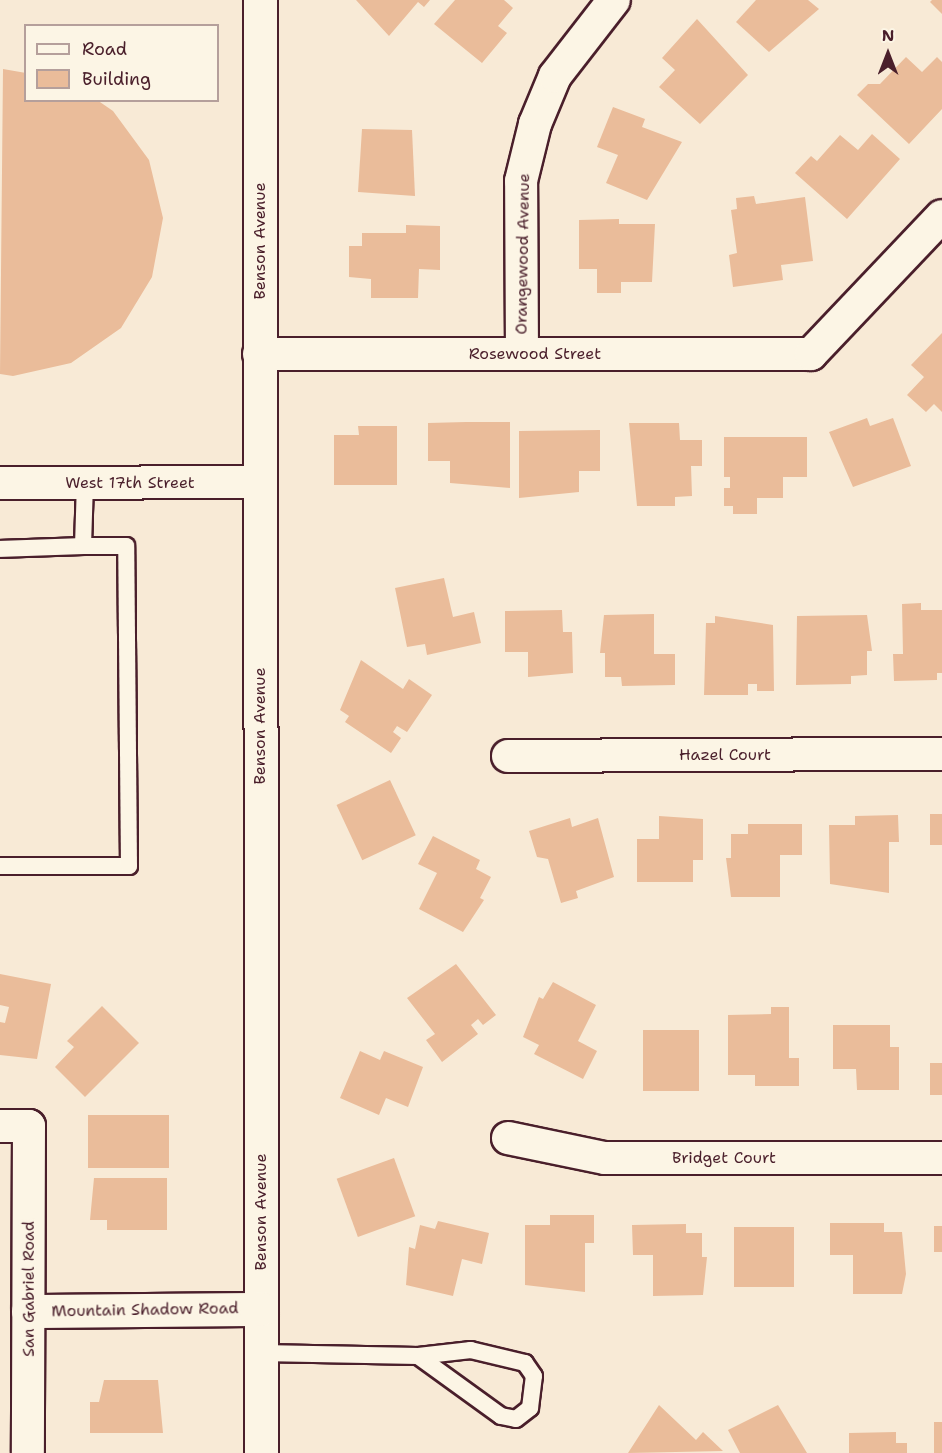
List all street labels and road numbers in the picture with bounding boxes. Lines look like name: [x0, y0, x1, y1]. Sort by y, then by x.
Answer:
street label: Orangewood Avenue: [512, 173, 534, 335]
street label: Benson Avenue: [250, 183, 270, 299]
street label: Rosewood Street: [469, 344, 601, 364]
street label: West 17th Street: [65, 473, 195, 493]
street label: Benson Avenue: [250, 668, 270, 784]
street label: Hazel Court: [679, 745, 771, 765]
street label: Bridget Court: [672, 1148, 776, 1168]
street label: Benson Avenue: [251, 1154, 271, 1270]
street label: San Gabriel Road: [19, 1221, 39, 1357]
street label: Mountain Shadow Road: [51, 1299, 239, 1321]

